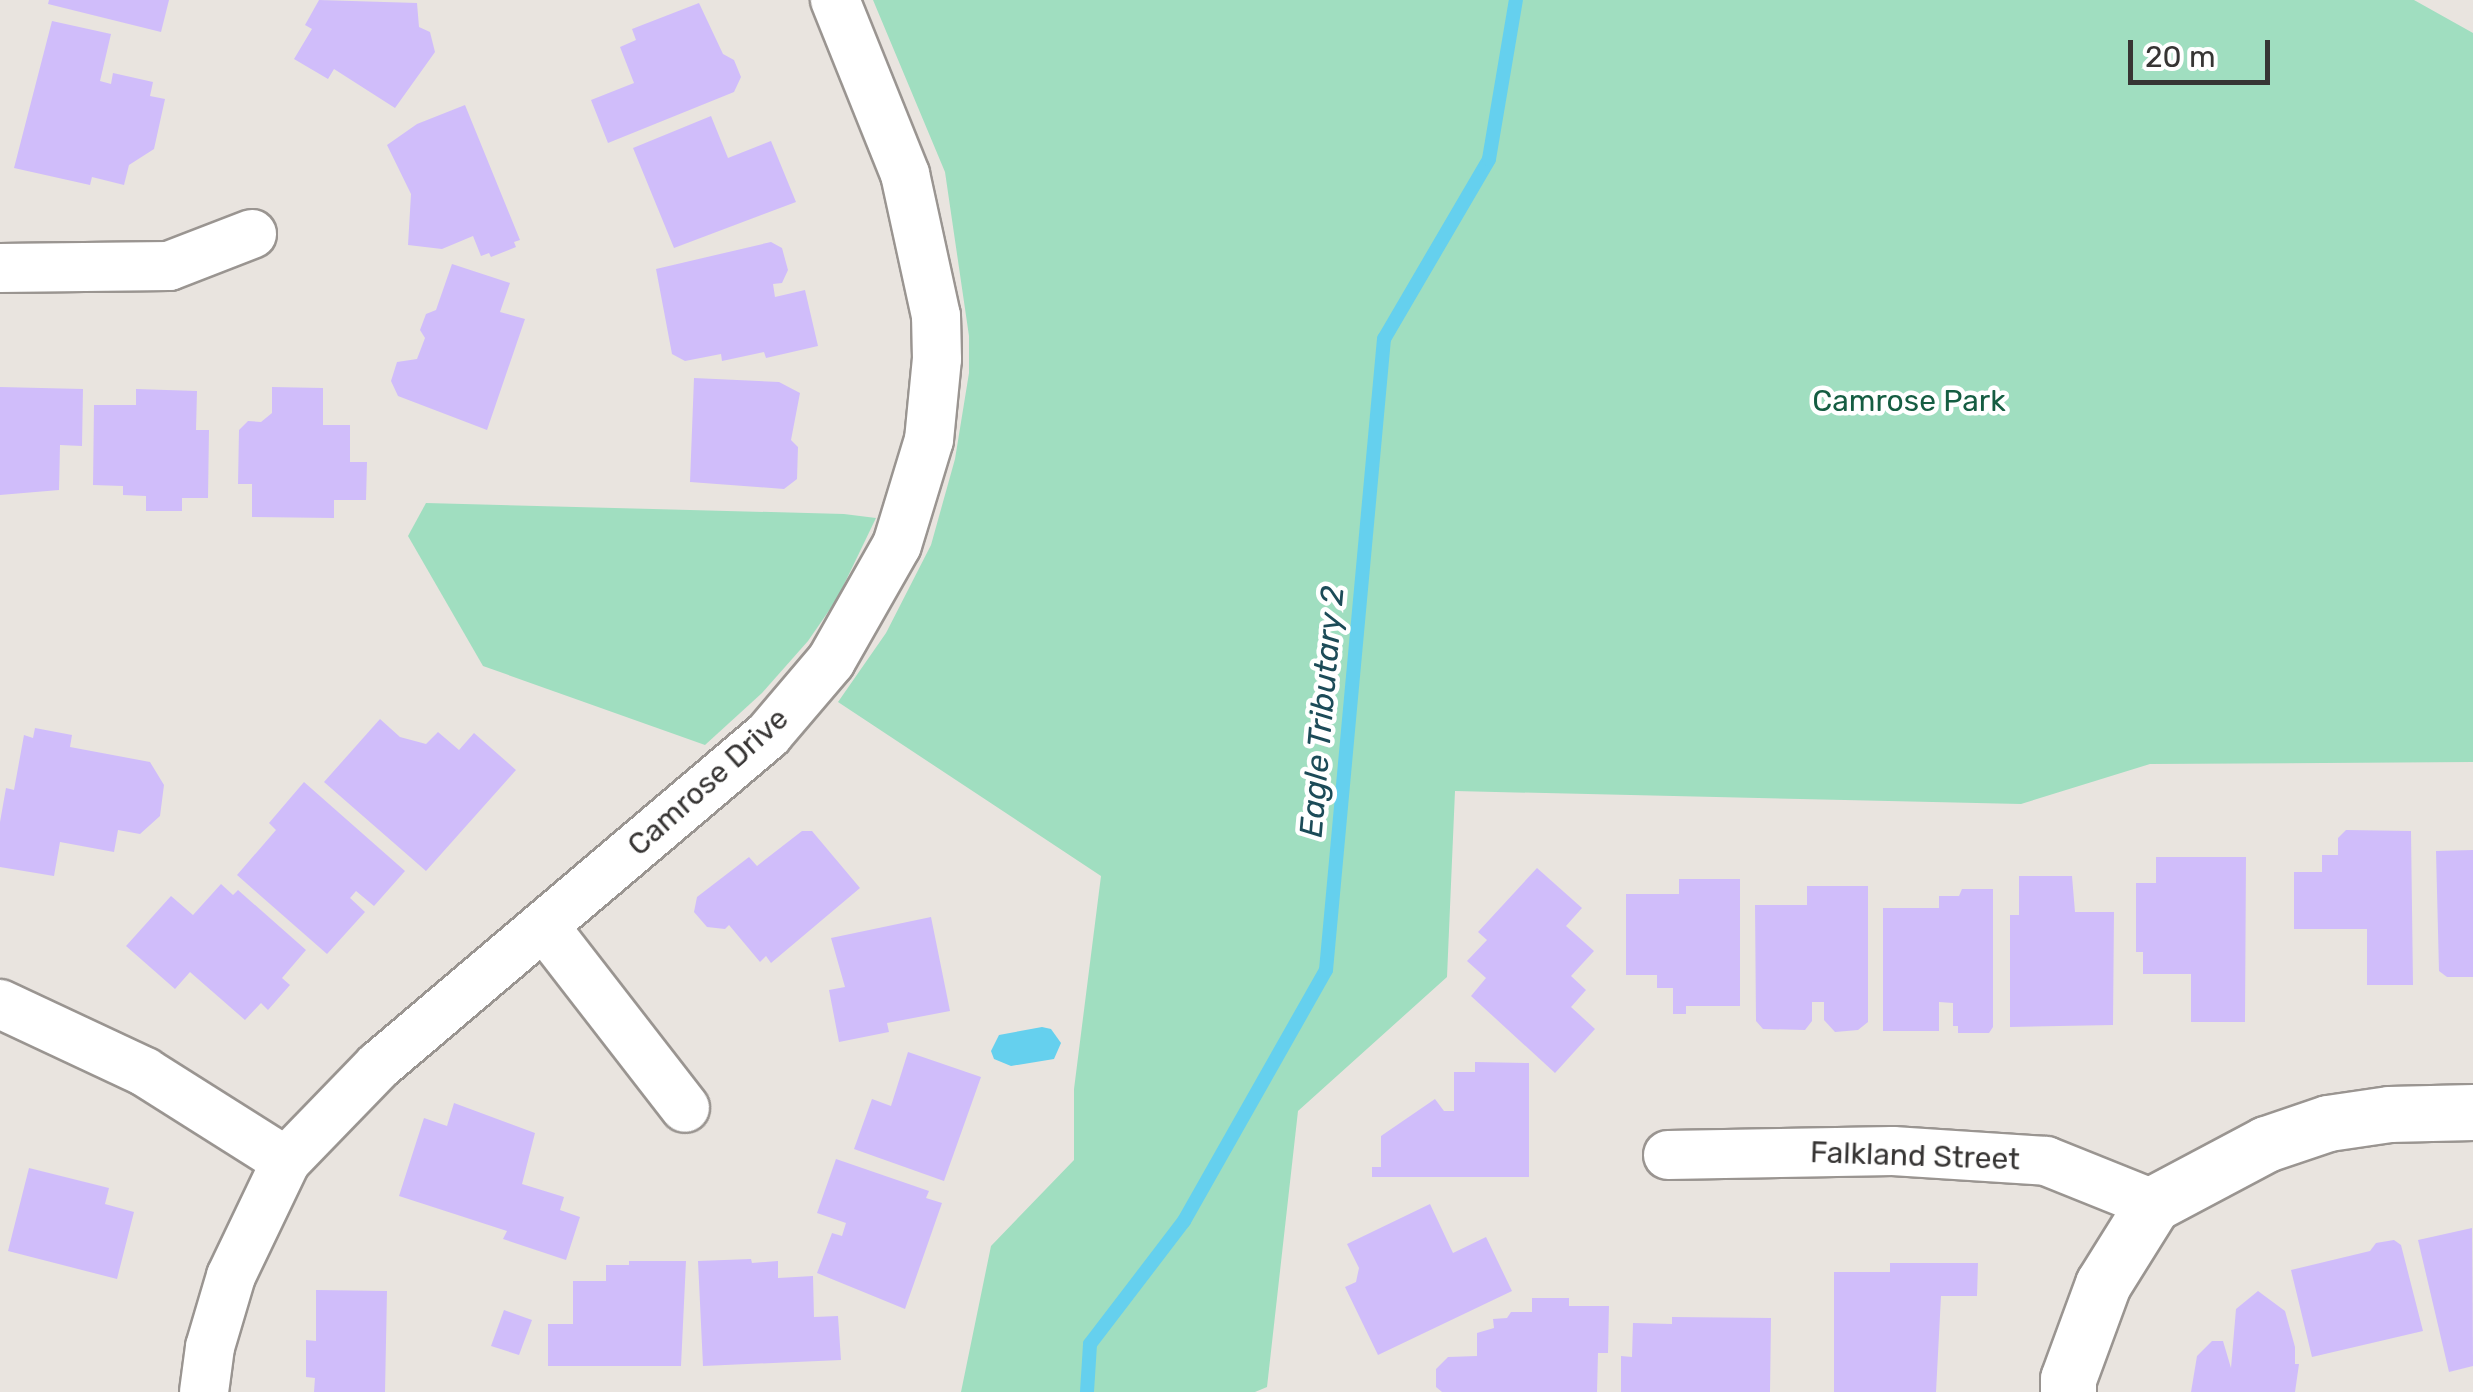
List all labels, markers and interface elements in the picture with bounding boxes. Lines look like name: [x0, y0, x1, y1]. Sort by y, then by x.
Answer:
scale bar: [2133, 20, 2276, 82]
text: 20 m: [2145, 39, 2216, 75]
park label: Camrose Park: [1812, 383, 2006, 419]
water label: Eagle Tributary 2: [1292, 584, 1352, 840]
street label: Camrose Drive: [620, 701, 796, 863]
street label: Falkland Street: [1809, 1134, 2021, 1178]

